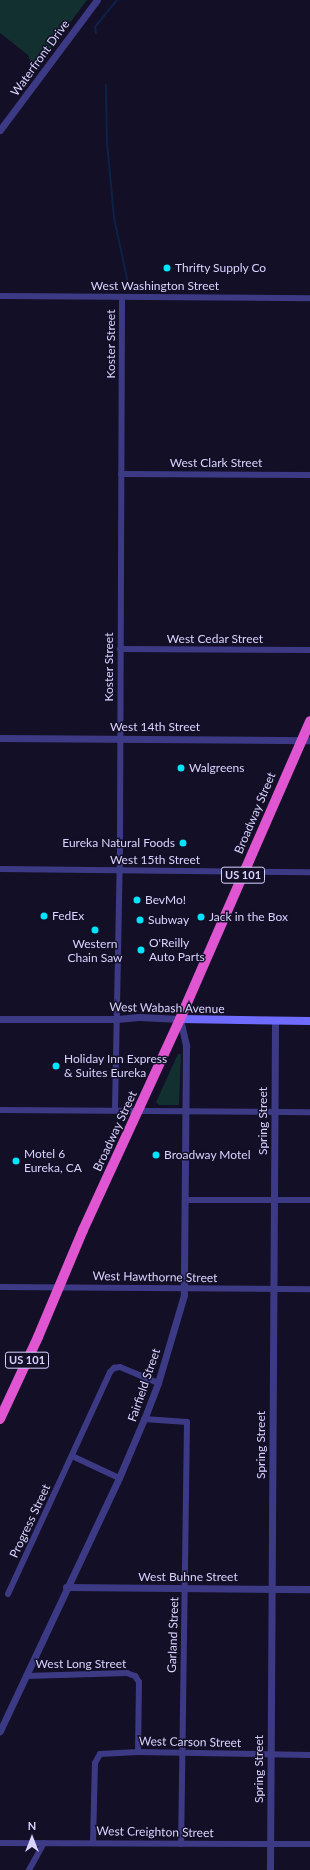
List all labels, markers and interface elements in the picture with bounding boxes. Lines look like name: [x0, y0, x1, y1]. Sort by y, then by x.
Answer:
street label: Waterfront Drive: [8, 17, 72, 99]
place label: Thrifty Supply Co: [175, 261, 267, 275]
marker: Thrifty Supply Co: [162, 263, 172, 273]
street label: West Washington Street: [91, 279, 219, 293]
street label: Koster Street: [104, 309, 118, 379]
street label: West Clark Street: [170, 456, 262, 470]
street label: Koster Street: [102, 632, 116, 702]
street label: West Cedar Street: [167, 632, 263, 646]
street label: West 14th Street: [110, 720, 200, 734]
place label: Walgreens: [189, 761, 244, 775]
marker: Walgreens: [176, 763, 186, 773]
street label: Broadway Street: [231, 770, 279, 856]
place label: Eureka Natural Foods: [62, 836, 175, 850]
marker: Eureka Natural Foods: [178, 838, 188, 848]
street label: West 15th Street: [110, 853, 200, 867]
road number: US 101: [220, 866, 266, 884]
place label: BevMo!: [145, 893, 186, 907]
marker: BevMo!: [132, 895, 142, 905]
place label: FedEx: [52, 909, 84, 923]
place label: Jack in the Box: [209, 910, 288, 924]
marker: FedEx: [39, 911, 49, 921]
marker: Jack in the Box: [196, 912, 206, 922]
place label: Subway: [148, 913, 189, 927]
marker: Subway: [135, 915, 145, 925]
marker: Western Chain Saw: [90, 925, 100, 935]
place label: O'Reilly Auto Parts: [149, 936, 205, 964]
place label: Western Chain Saw: [67, 937, 123, 965]
marker: O'Reilly Auto Parts: [136, 945, 146, 955]
street label: West Wabash Avenue: [109, 1000, 225, 1016]
place label: Holiday Inn Express & Suites Eureka: [64, 1052, 168, 1080]
marker: Holiday Inn Express & Suites Eureka: [51, 1061, 61, 1071]
street label: Spring Street: [256, 1087, 270, 1155]
street label: Broadway Street: [90, 1088, 140, 1174]
place label: Motel 6 Eureka, CA: [24, 1147, 82, 1175]
place label: Broadway Motel: [164, 1148, 251, 1162]
marker: Broadway Motel: [151, 1150, 161, 1160]
marker: Motel 6 Eureka, CA: [11, 1156, 21, 1166]
street label: West Hawthorne Street: [92, 1269, 218, 1285]
street label: Fairfield Street: [125, 1346, 163, 1424]
road number: US 101: [4, 1351, 50, 1369]
street label: Spring Street: [254, 1411, 268, 1479]
street label: Progress Street: [7, 1482, 53, 1560]
street label: West Buhne Street: [138, 1570, 238, 1584]
street label: Garland Street: [164, 1597, 182, 1673]
street label: West Long Street: [36, 1657, 126, 1671]
street label: West Carson Street: [139, 1734, 241, 1750]
street label: Spring Street: [252, 1735, 266, 1803]
north arrow: [12, 1818, 52, 1858]
text: N: [28, 1819, 36, 1832]
street label: West Creighton Street: [96, 1824, 214, 1840]

